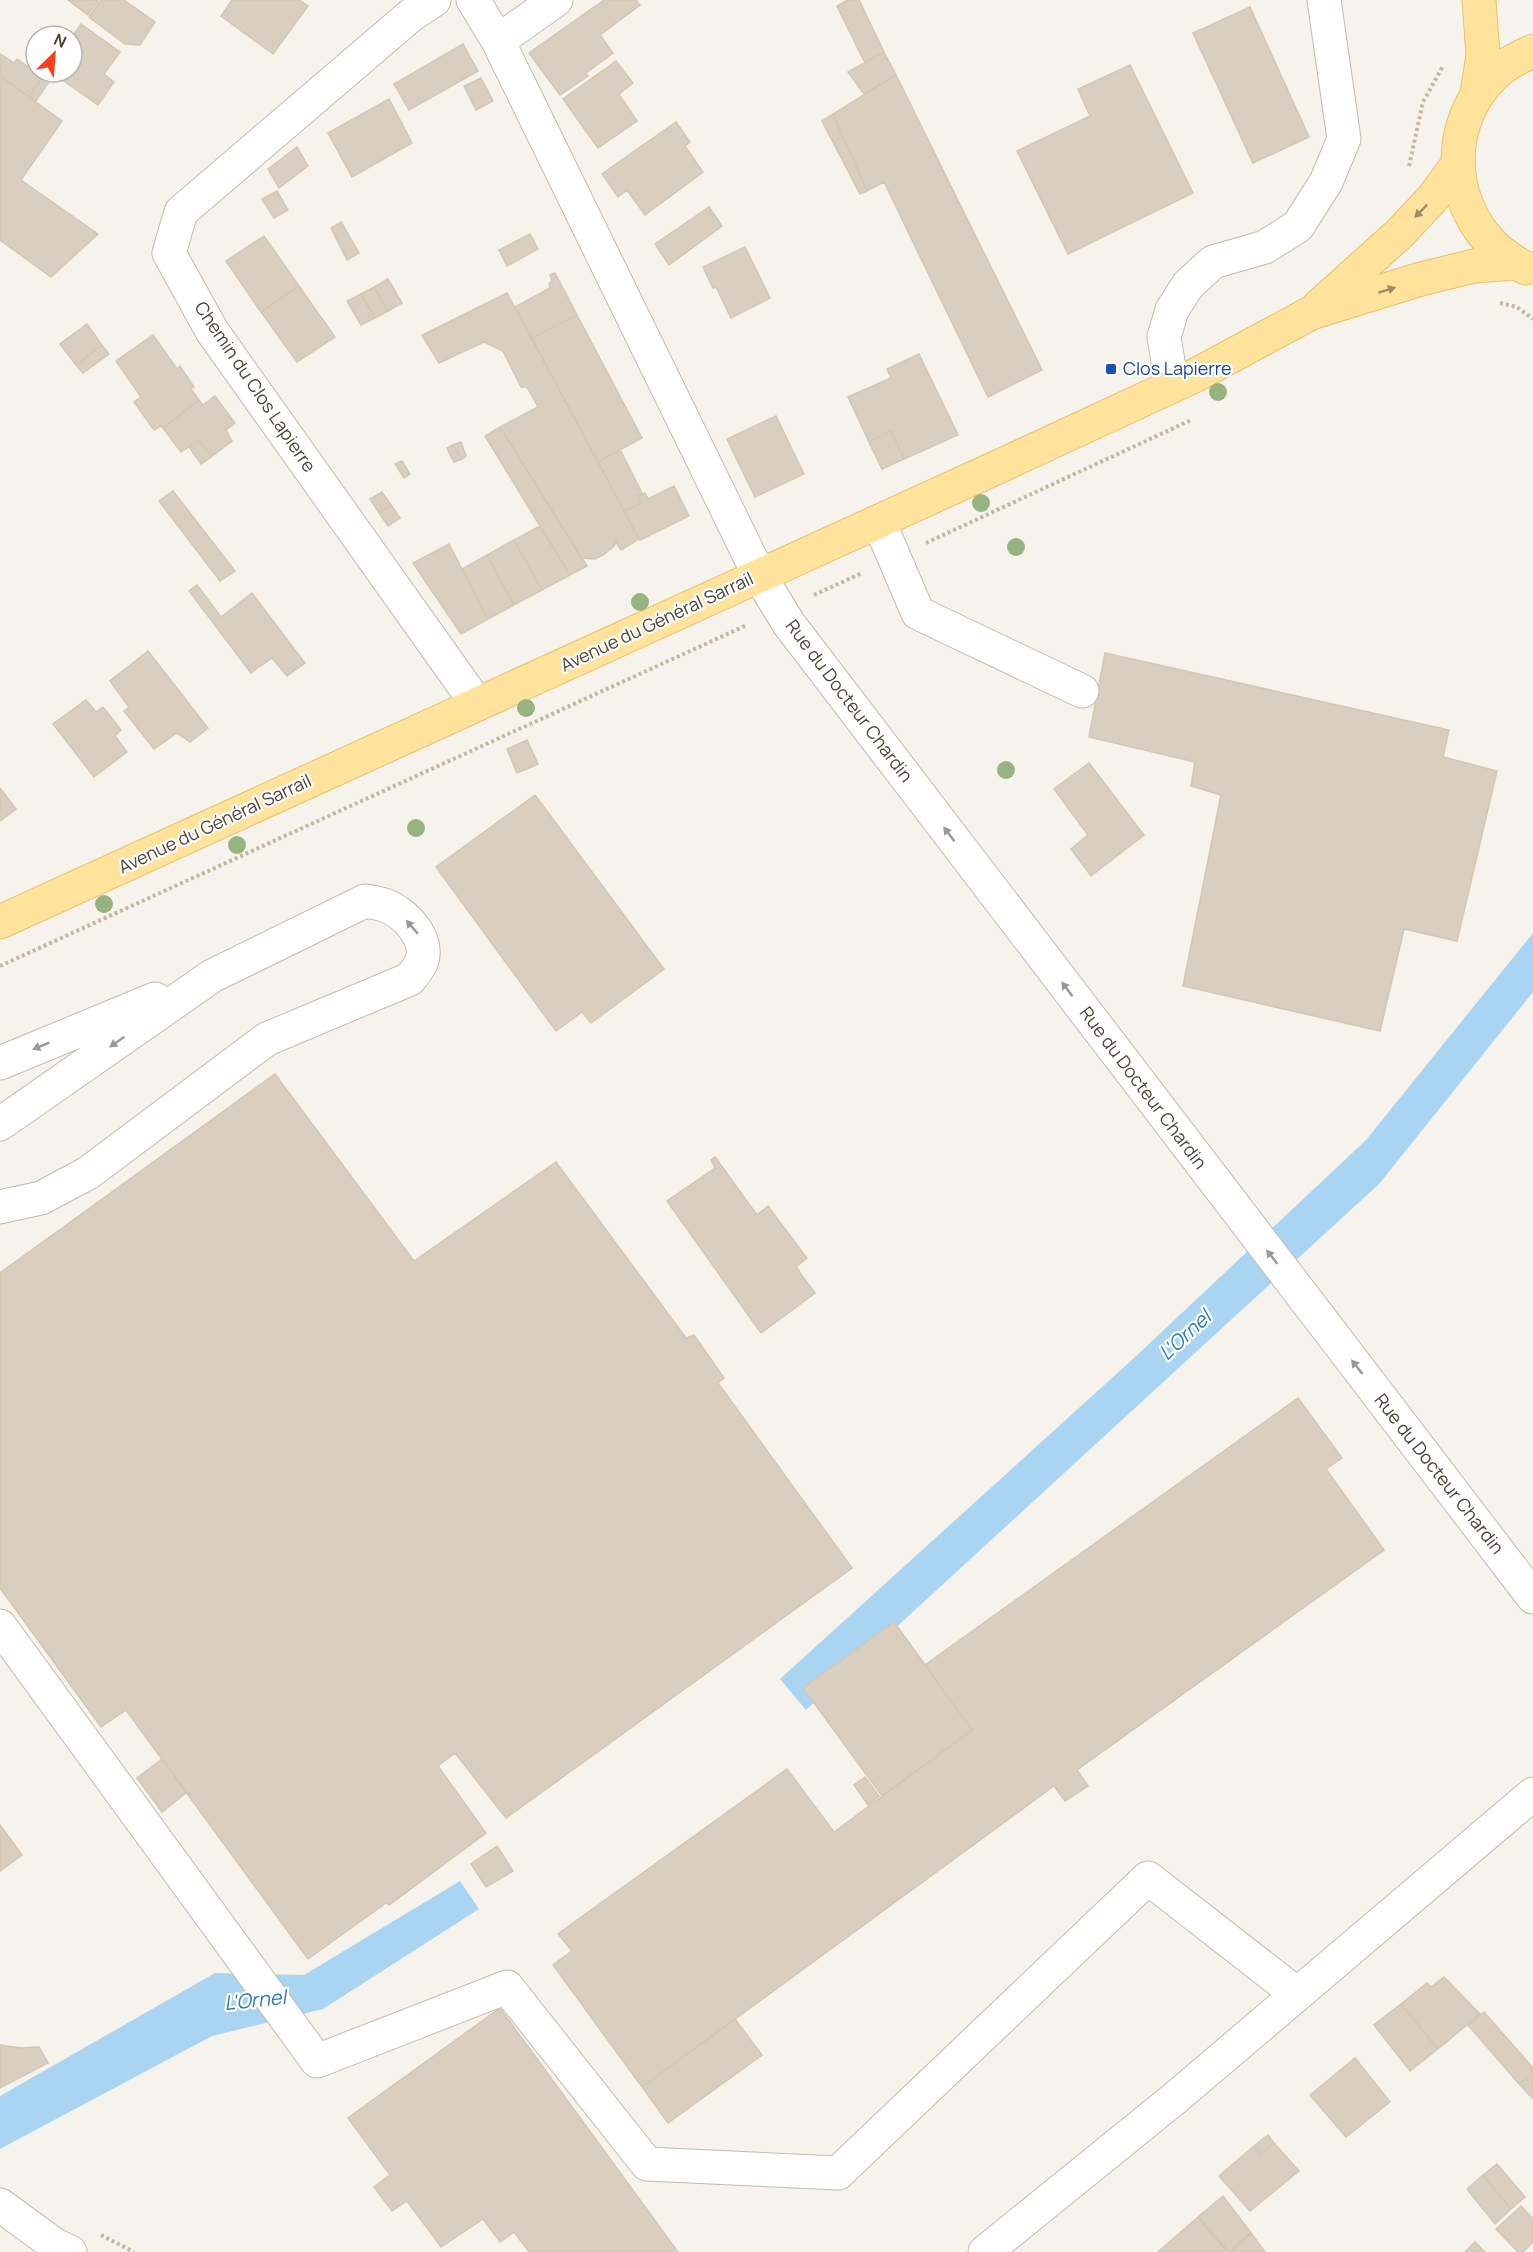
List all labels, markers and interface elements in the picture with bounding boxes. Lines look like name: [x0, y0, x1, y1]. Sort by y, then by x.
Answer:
north arrow: [24, 24, 84, 84]
text: N: [50, 28, 70, 53]
one-way arrow: [1415, 203, 1428, 218]
one-way arrow: [1378, 284, 1396, 294]
street label: Chemin du Clos Lapierre: [190, 296, 322, 477]
place label: Clos Lapierre: [1123, 356, 1232, 380]
marker: Clos Lapierre: [1104, 362, 1118, 376]
street label: Avenue du Général Sarrail: [556, 566, 757, 676]
street label: Rue du Docteur Chardin: [781, 614, 919, 786]
street label: Avenue du Général Sarrail: [114, 768, 315, 878]
one-way arrow: [943, 826, 955, 841]
one-way arrow: [406, 920, 419, 935]
one-way arrow: [1062, 981, 1074, 996]
street label: Rue du Docteur Chardin: [1075, 1001, 1213, 1173]
one-way arrow: [110, 1036, 126, 1048]
one-way arrow: [32, 1041, 50, 1051]
one-way arrow: [1267, 1249, 1279, 1264]
water label: L'Ornel: [1153, 1302, 1218, 1366]
one-way arrow: [1351, 1359, 1363, 1375]
street label: Rue du Docteur Chardin: [1370, 1388, 1510, 1559]
water label: L'Ornel: [223, 1983, 289, 2016]

